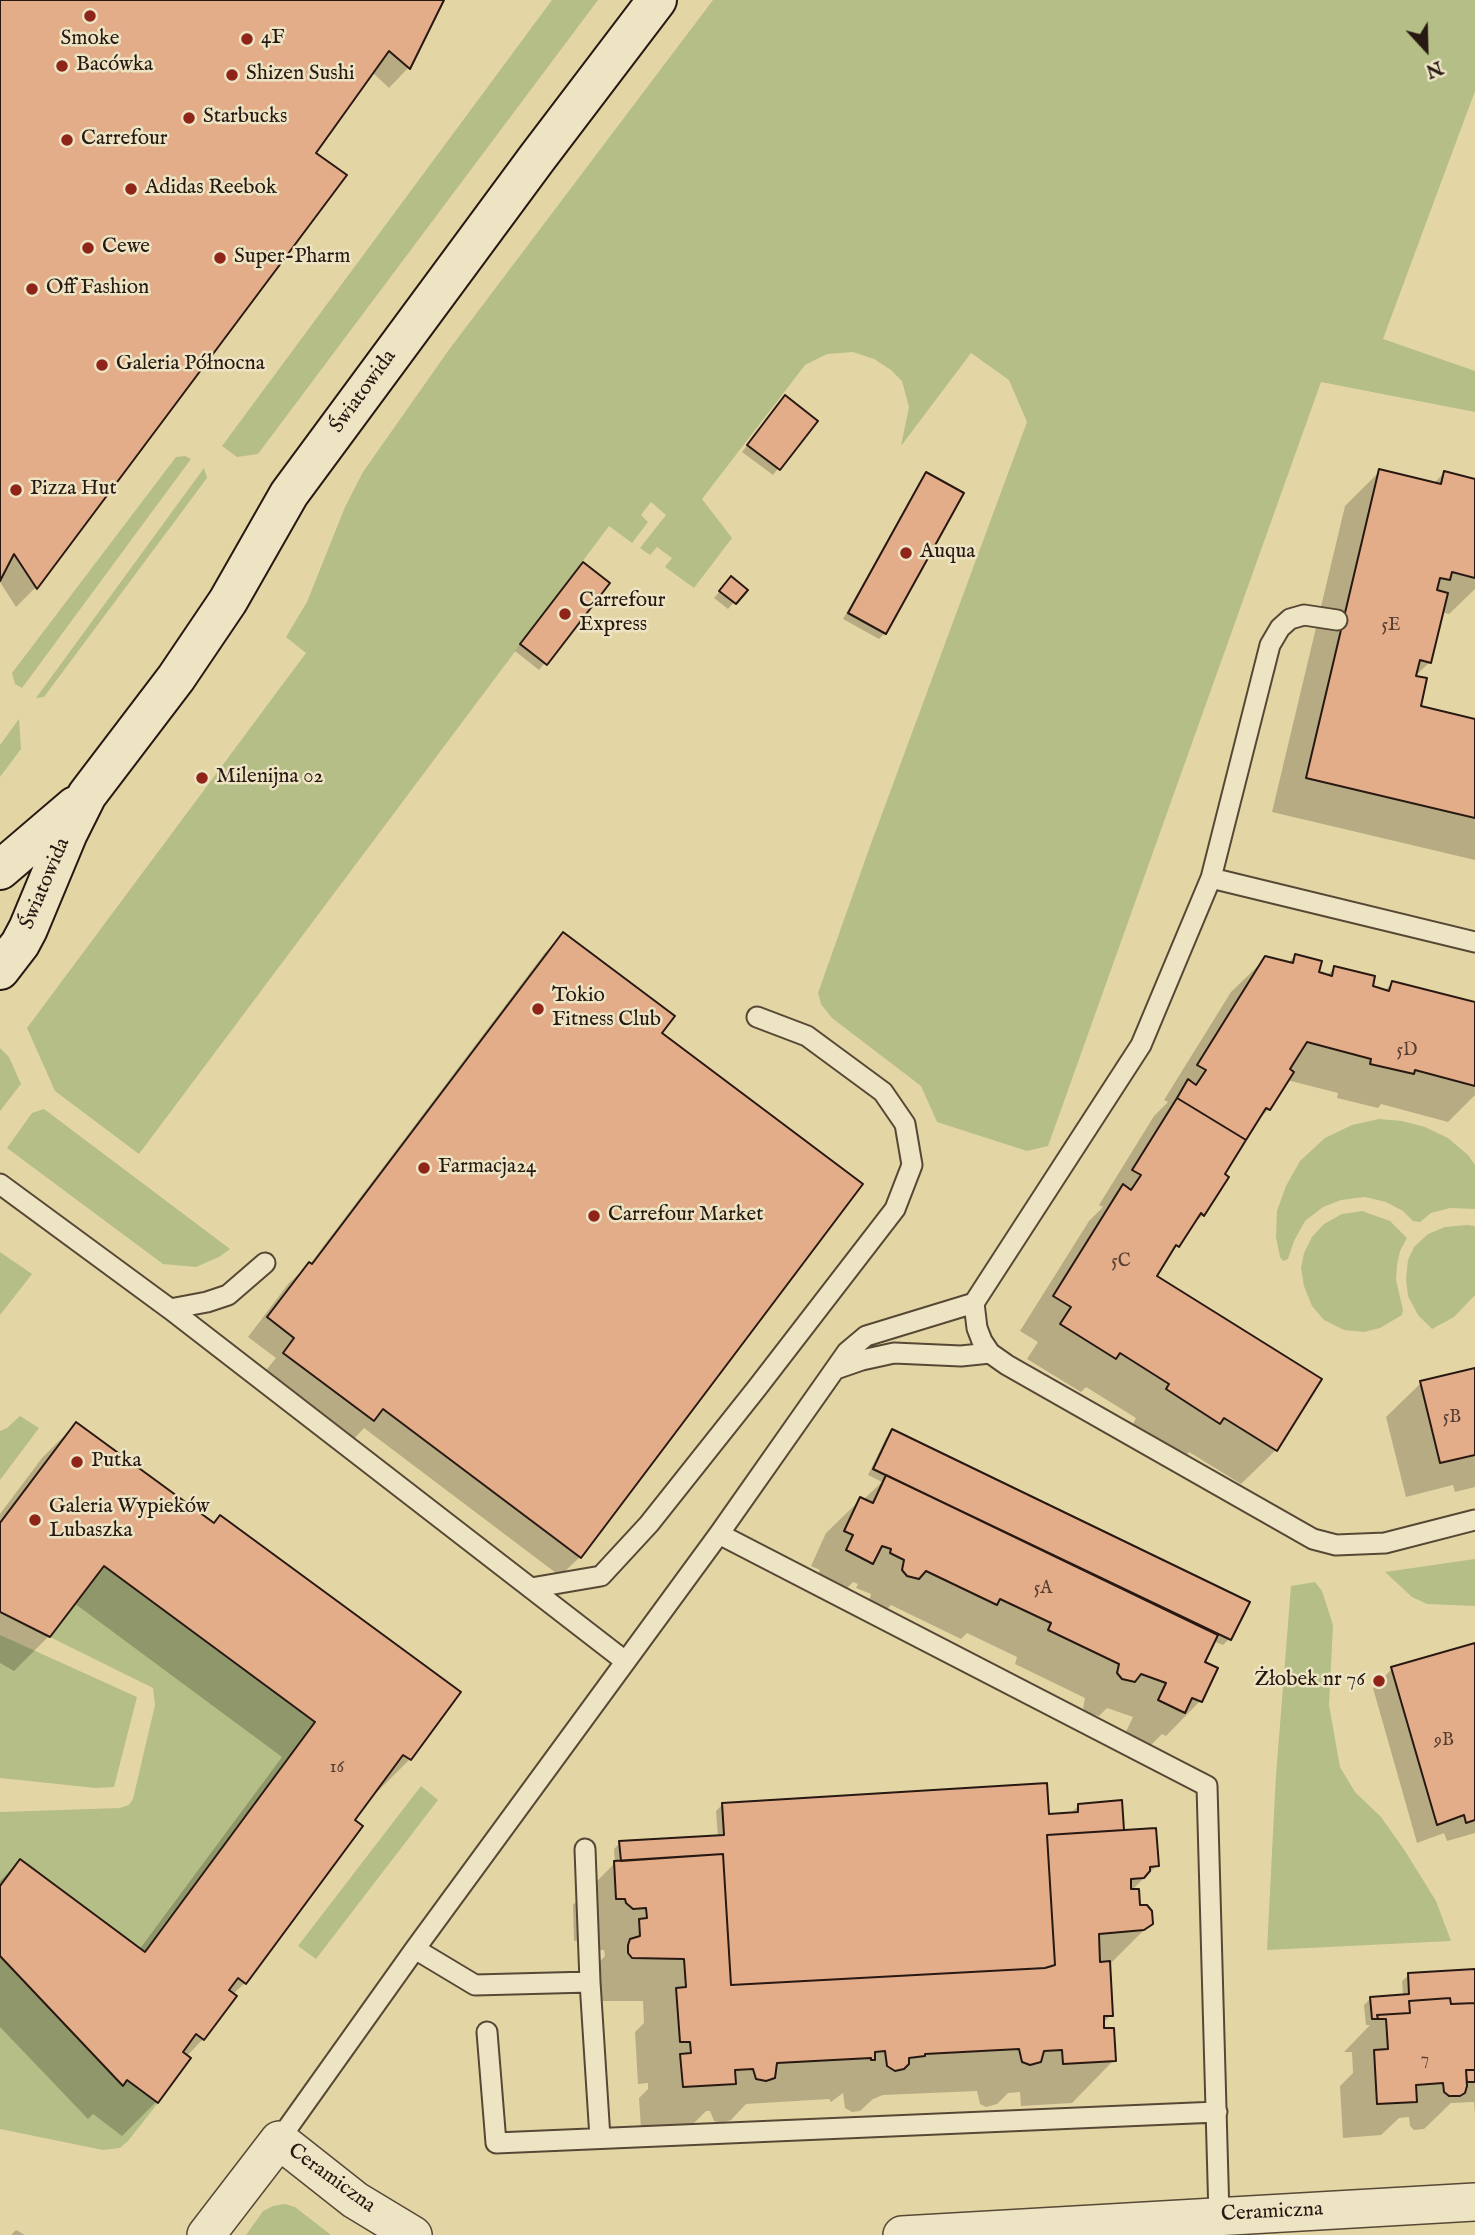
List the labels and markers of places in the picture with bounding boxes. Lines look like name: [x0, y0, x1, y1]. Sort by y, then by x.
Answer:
marker: Smoke: [82, 8, 98, 24]
place label: 4F: [261, 26, 285, 52]
place label: Smoke: [61, 27, 119, 53]
marker: 4F: [239, 31, 255, 47]
place label: Bacówka: [76, 53, 153, 79]
marker: Bacówka: [54, 58, 70, 74]
place label: Shizen Sushi: [246, 62, 355, 88]
marker: Shizen Sushi: [224, 67, 240, 83]
place label: Starbucks: [203, 105, 287, 131]
marker: Starbucks: [181, 110, 197, 126]
place label: Carrefour: [81, 127, 167, 153]
marker: Carrefour: [59, 132, 75, 148]
place label: Adidas Reebok: [145, 176, 277, 202]
marker: Adidas Reebok: [123, 181, 139, 197]
place label: Cewe: [102, 235, 150, 261]
marker: Cewe: [80, 240, 96, 256]
place label: Super-Pharm: [234, 245, 350, 271]
marker: Super-Pharm: [212, 250, 228, 266]
place label: Off Fashion: [46, 276, 149, 302]
marker: Off Fashion: [24, 281, 40, 297]
place label: Galeria Północna: [116, 352, 265, 378]
marker: Galeria Północna: [94, 357, 110, 373]
place label: Pizza Hut: [30, 477, 117, 503]
marker: Pizza Hut: [8, 482, 24, 498]
place label: Auqua: [920, 540, 975, 566]
marker: Auqua: [898, 545, 914, 561]
place label: Carrefour Express: [579, 589, 665, 639]
marker: Carrefour Express: [557, 606, 573, 622]
place label: Milenijna 02: [216, 765, 323, 791]
marker: Milenijna 02: [194, 770, 210, 786]
place label: Tokio Fitness Club: [552, 984, 661, 1034]
marker: Tokio Fitness Club: [530, 1001, 546, 1017]
place label: Farmacja24: [438, 1155, 536, 1181]
marker: Farmacja24: [416, 1160, 432, 1176]
place label: Carrefour Market: [608, 1203, 763, 1229]
marker: Carrefour Market: [586, 1208, 602, 1224]
place label: Putka: [91, 1449, 142, 1475]
marker: Putka: [69, 1454, 85, 1470]
place label: Galeria Wypieków Lubaszka: [49, 1495, 210, 1545]
marker: Galeria Wypieków Lubaszka: [27, 1512, 43, 1528]
place label: Żłobek nr 76: [1254, 1668, 1365, 1694]
marker: Żłobek nr 76: [1371, 1673, 1387, 1689]

